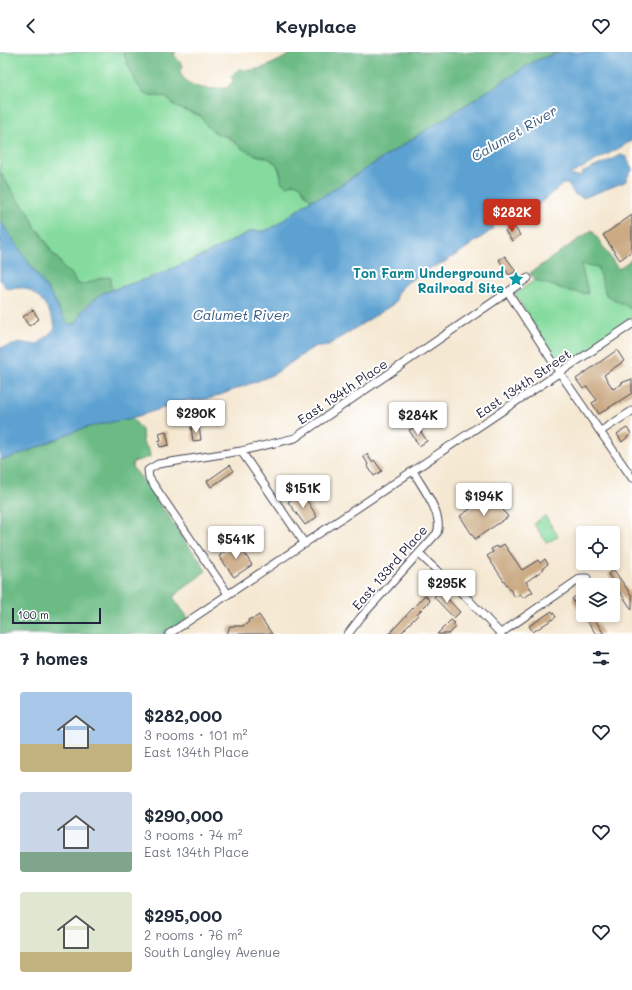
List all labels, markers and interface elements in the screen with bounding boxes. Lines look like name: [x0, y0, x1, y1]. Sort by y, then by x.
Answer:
text: Keyplace: [275, 14, 357, 38]
icon: back: [20, 15, 42, 37]
icon: heart: [590, 15, 612, 37]
water label: Calumet River: [467, 101, 561, 165]
pin: $282K: [484, 199, 540, 233]
text: $282K: [492, 203, 532, 220]
place label: Ton Farm Underground Railroad Site: [353, 264, 504, 296]
place icon: Ton Farm Underground Railroad Site: [507, 270, 525, 288]
water label: Calumet River: [193, 305, 289, 324]
street label: East 134th Street: [472, 345, 574, 421]
street label: East 134th Place: [294, 355, 390, 427]
pin: $290K: [168, 400, 224, 434]
pin: $284K: [390, 402, 446, 436]
text: $290K: [176, 404, 216, 421]
text: $284K: [398, 406, 438, 423]
pin: $151K: [275, 475, 331, 509]
text: $151K: [285, 479, 321, 496]
pin: $194K: [456, 483, 512, 517]
text: $194K: [465, 487, 503, 504]
street label: East 133rd Place: [348, 521, 430, 613]
pin: $541K: [208, 526, 264, 560]
map controls: [576, 526, 620, 622]
button: locate: [576, 526, 620, 570]
text: $541K: [217, 530, 255, 547]
pin: $295K: [419, 570, 475, 604]
text: $295K: [427, 574, 467, 591]
button: layers: [576, 578, 620, 622]
scale bar: [12, 606, 101, 625]
text: 100 m: [18, 607, 49, 622]
text: 7 homes: [20, 647, 88, 669]
icon: filters: [590, 647, 612, 669]
text: $282,000: [144, 704, 222, 726]
icon: home: [52, 708, 100, 756]
icon: heart: [590, 721, 612, 743]
text: 3 rooms · 101 m²: [144, 726, 247, 743]
text: East 134th Place: [144, 743, 249, 760]
text: $290,000: [144, 804, 223, 826]
icon: home: [52, 808, 100, 856]
icon: heart: [590, 821, 612, 843]
text: 3 rooms · 74 m²: [144, 826, 243, 843]
text: East 134th Place: [144, 843, 249, 860]
text: $295,000: [144, 904, 222, 926]
icon: home: [52, 908, 100, 956]
icon: heart: [590, 921, 612, 943]
text: 2 rooms · 76 m²: [144, 926, 243, 943]
text: South Langley Avenue: [144, 943, 280, 960]

